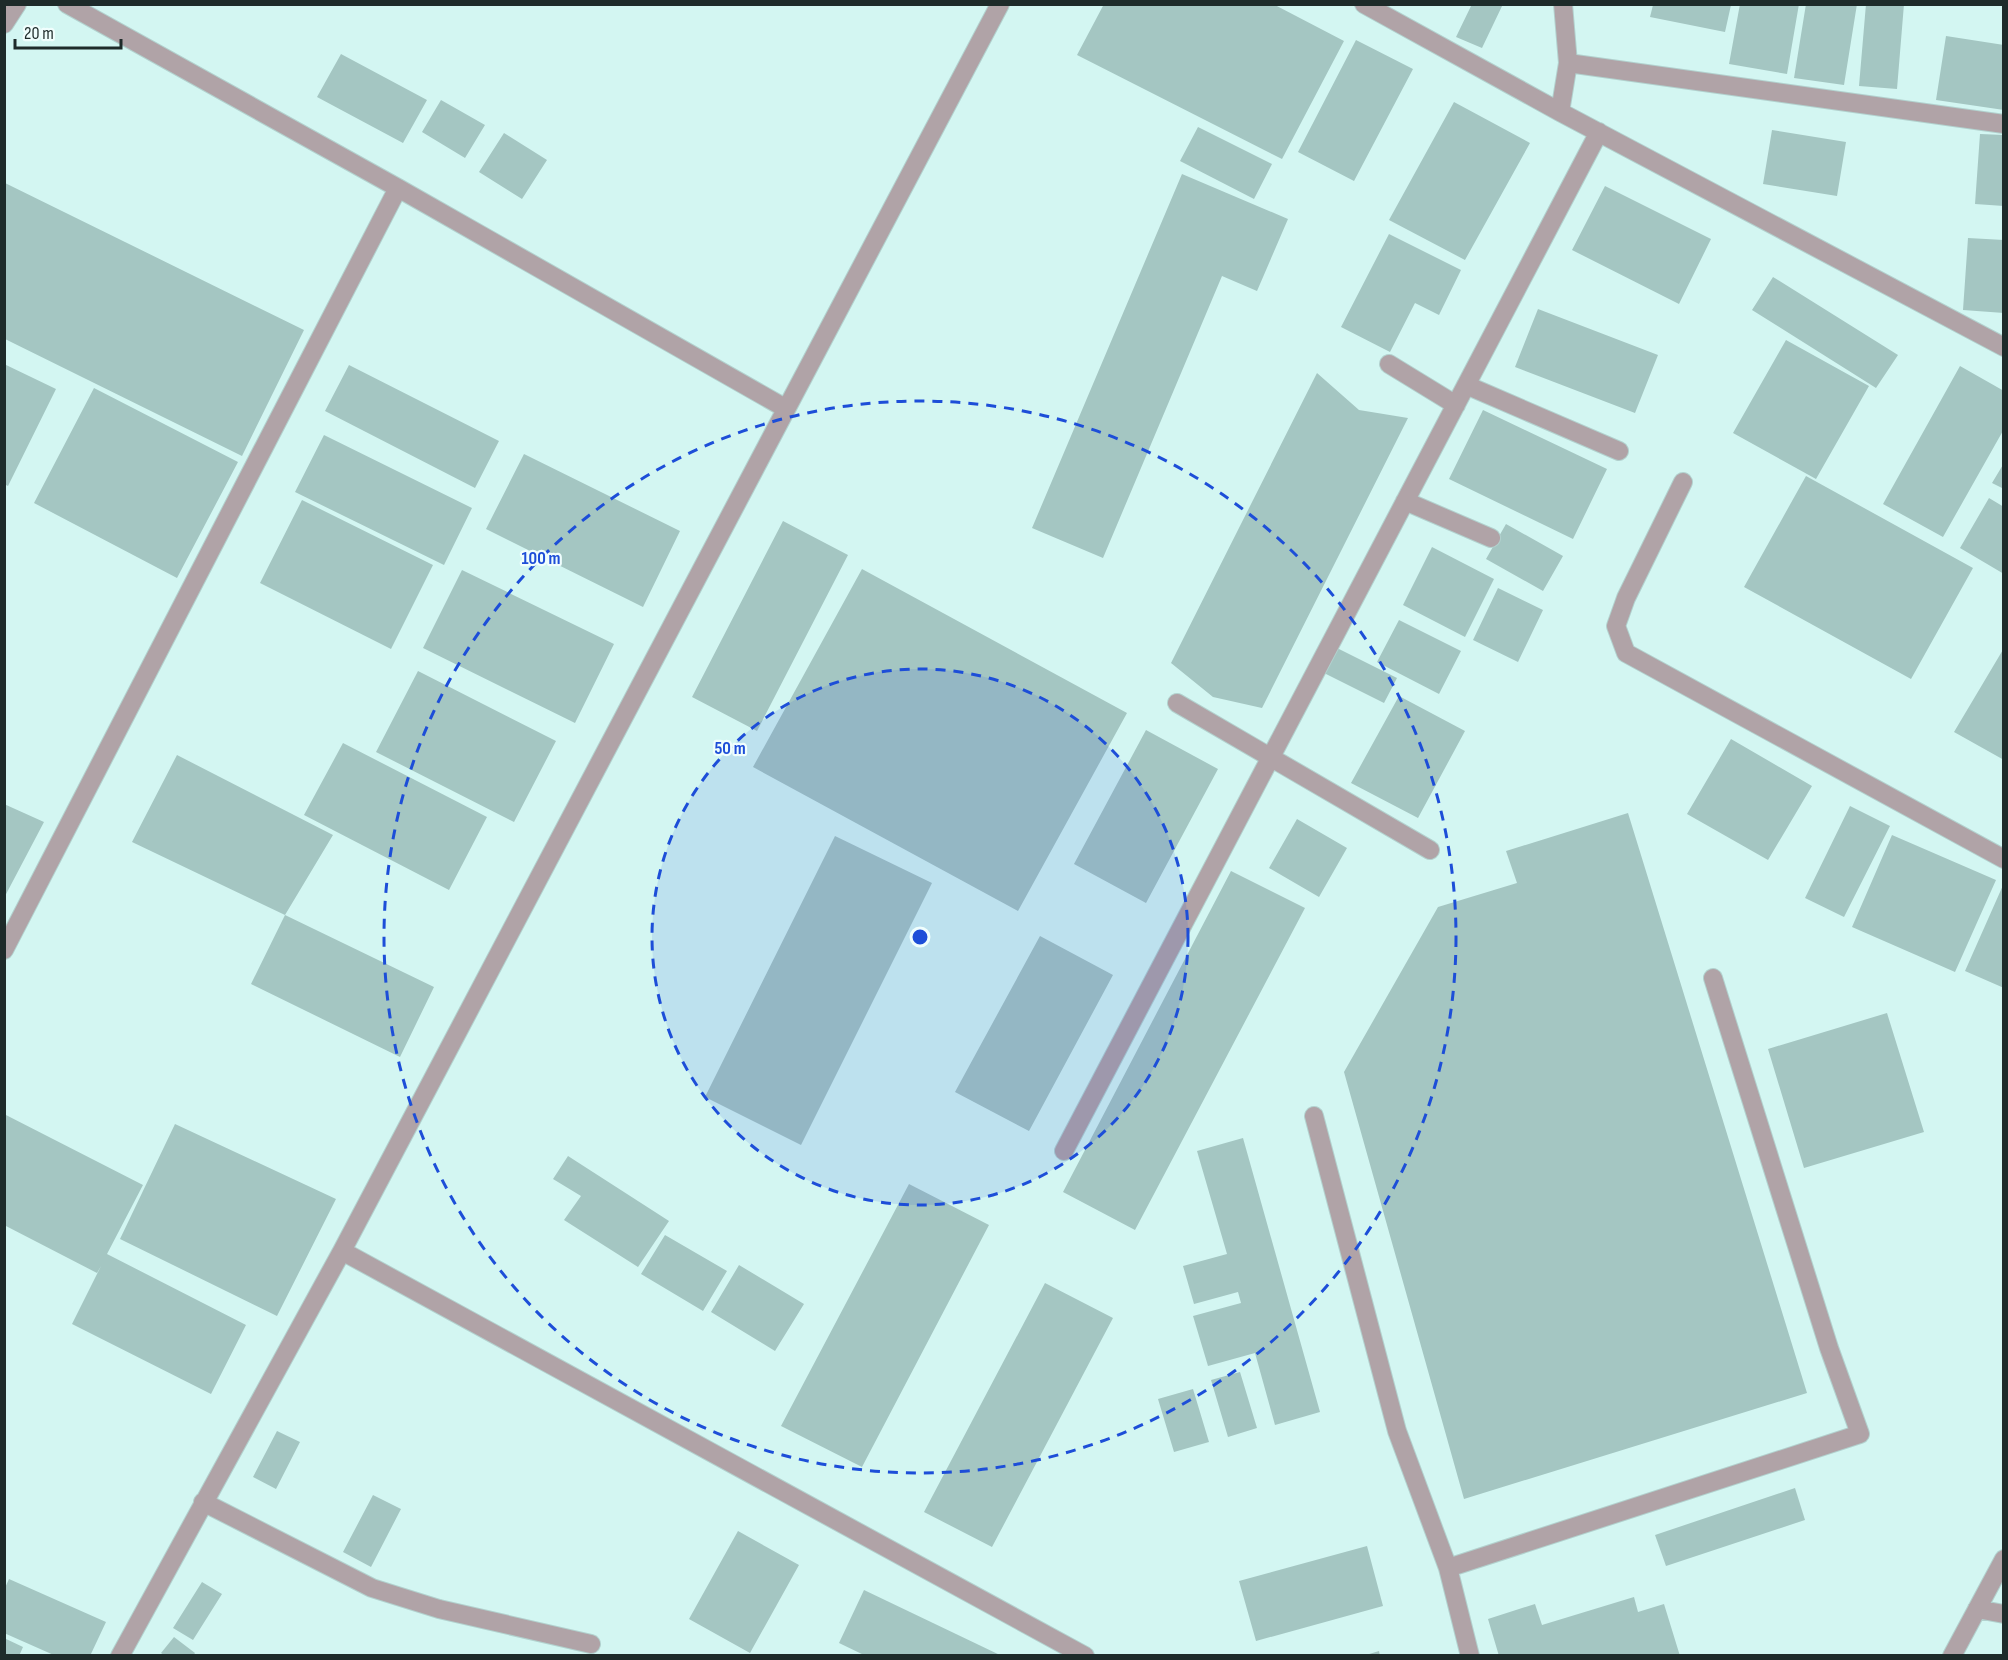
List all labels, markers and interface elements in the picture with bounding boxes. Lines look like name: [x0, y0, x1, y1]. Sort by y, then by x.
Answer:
scale bar: [15, 12, 122, 50]
text: 20 m: [24, 23, 54, 44]
text: 100 m: [522, 548, 561, 569]
text: 50 m: [714, 738, 746, 759]
centre of rings: [910, 927, 930, 947]

